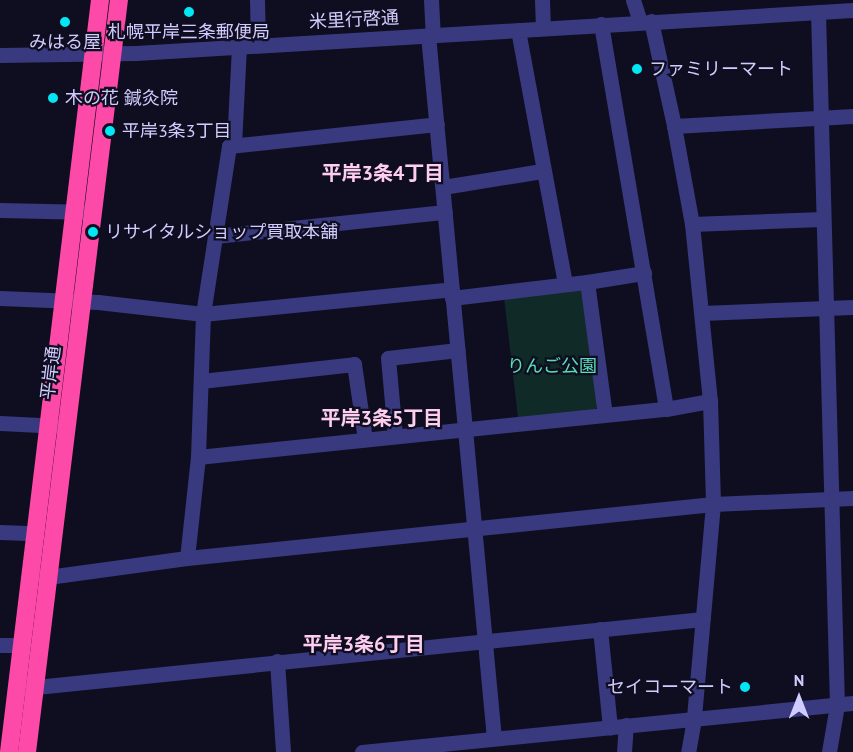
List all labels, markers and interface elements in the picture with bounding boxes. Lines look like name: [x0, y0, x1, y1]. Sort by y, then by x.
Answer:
marker: 札幌平岸三条郵便局: [182, 5, 196, 19]
street label: 米里行啓通: [308, 7, 400, 33]
marker: みはる屋: [58, 15, 72, 29]
place label: 札幌平岸三条郵便局: [108, 21, 270, 43]
place label: みはる屋: [29, 31, 101, 53]
place label: ファミリーマート: [649, 58, 793, 80]
marker: ファミリーマート: [630, 62, 644, 76]
place label: 木の花 鍼灸院: [65, 87, 178, 109]
marker: 木の花 鍼灸院: [46, 91, 60, 105]
place label: 平岸3条3丁目: [122, 120, 232, 142]
marker: 平岸3条3丁目: [103, 124, 117, 138]
district label: 平岸3条4丁目: [322, 161, 444, 185]
place label: リサイタルショップ買取本舗: [105, 221, 339, 243]
marker: リサイタルショップ買取本舗: [86, 225, 100, 239]
street label: 平岸通: [37, 345, 65, 401]
park label: りんご公園: [507, 355, 597, 377]
district label: 平岸3条5丁目: [321, 406, 443, 430]
district label: 平岸3条6丁目: [303, 632, 425, 656]
north arrow: [769, 668, 829, 728]
text: N: [794, 670, 804, 690]
place label: セイコーマート: [607, 676, 733, 698]
marker: セイコーマート: [738, 680, 752, 694]

